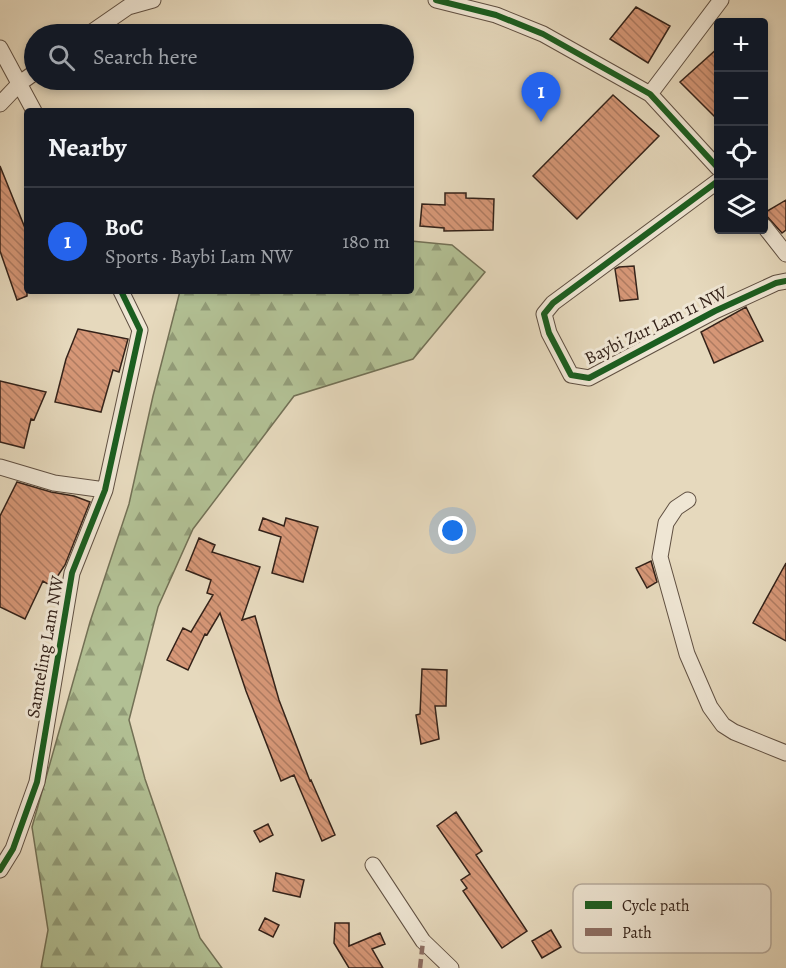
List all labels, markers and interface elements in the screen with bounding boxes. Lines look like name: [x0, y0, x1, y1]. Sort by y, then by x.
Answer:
map controls: [714, 18, 768, 234]
button: +: [714, 18, 768, 72]
search box: [24, 24, 414, 90]
icon: search: [45, 41, 78, 74]
text: Search here: [93, 42, 198, 72]
pin: 1: [522, 72, 560, 122]
button: −: [714, 72, 768, 126]
button: locate: [714, 126, 768, 180]
text: Nearby: [48, 130, 127, 165]
button: layers: [714, 180, 768, 234]
text: BoC: [105, 213, 144, 243]
text: 1: [64, 228, 71, 255]
text: 180 m: [342, 228, 390, 255]
text: Sports · Baybi Lam NW: [105, 243, 293, 270]
street label: Baybi Zur Lam 11 NW: [580, 280, 732, 370]
your location: [438, 516, 467, 545]
street label: Samteling Lam NW: [21, 574, 69, 720]
legend: [573, 884, 771, 953]
text: Cycle path: [622, 895, 690, 917]
text: Path: [622, 922, 652, 944]

